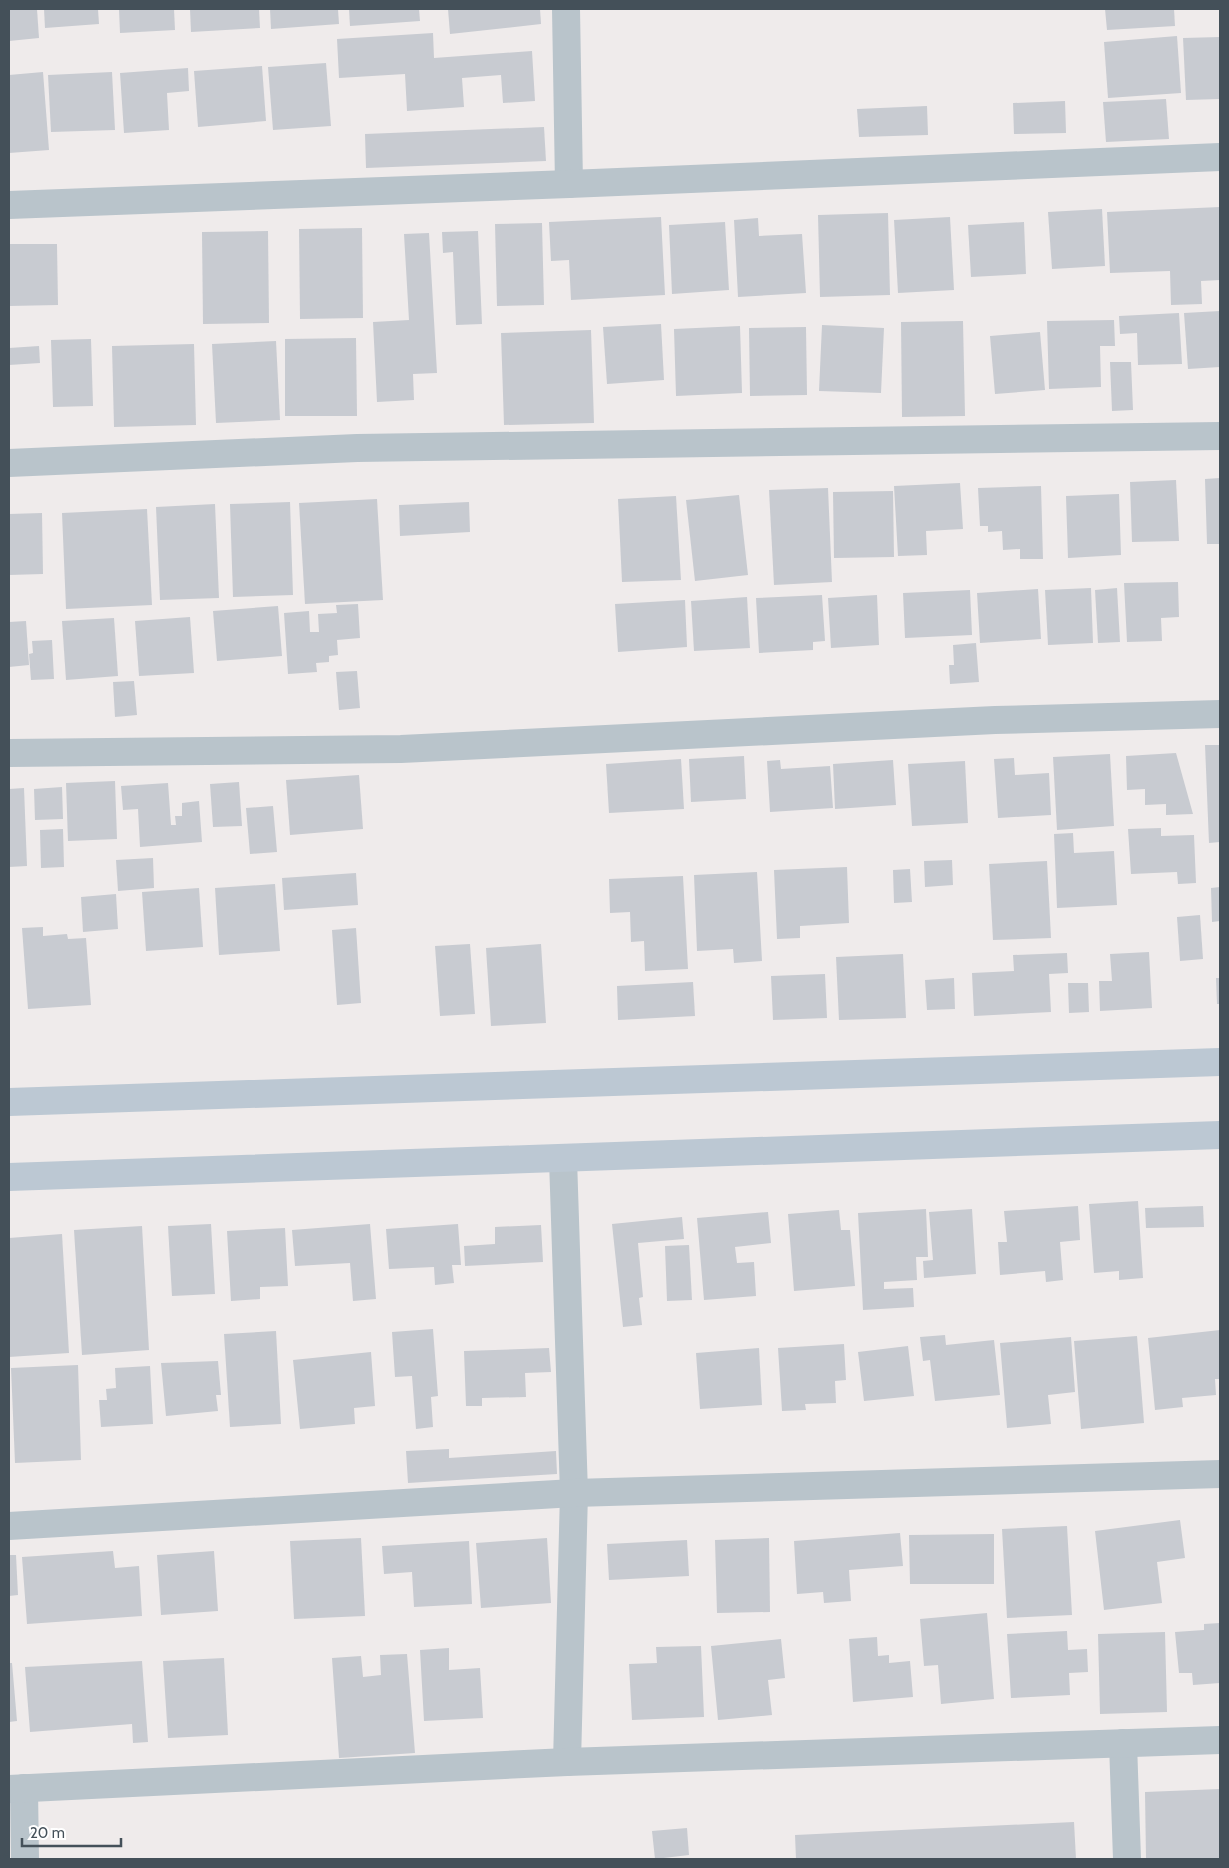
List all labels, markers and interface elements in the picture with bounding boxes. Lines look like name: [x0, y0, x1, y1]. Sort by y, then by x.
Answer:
scale bar: [22, 1816, 121, 1848]
text: 20 m: [30, 1824, 65, 1842]

